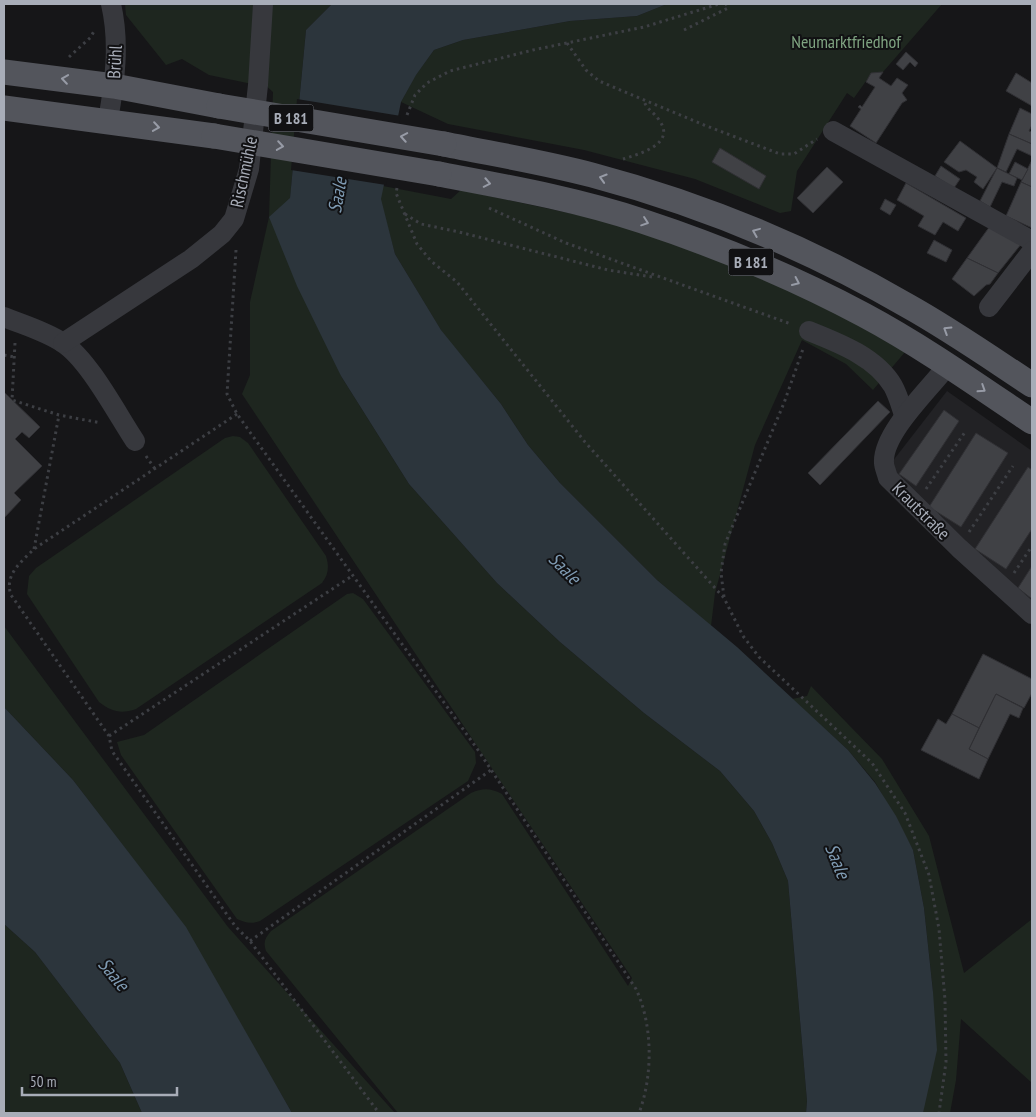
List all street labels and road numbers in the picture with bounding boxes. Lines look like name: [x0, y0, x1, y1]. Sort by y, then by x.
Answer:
street label: Brühl: [102, 44, 127, 79]
road number: B 181: [268, 105, 314, 132]
street label: Rischmühle: [225, 134, 262, 210]
road number: B 181: [728, 248, 774, 276]
street label: Krautstraße: [887, 477, 955, 545]

